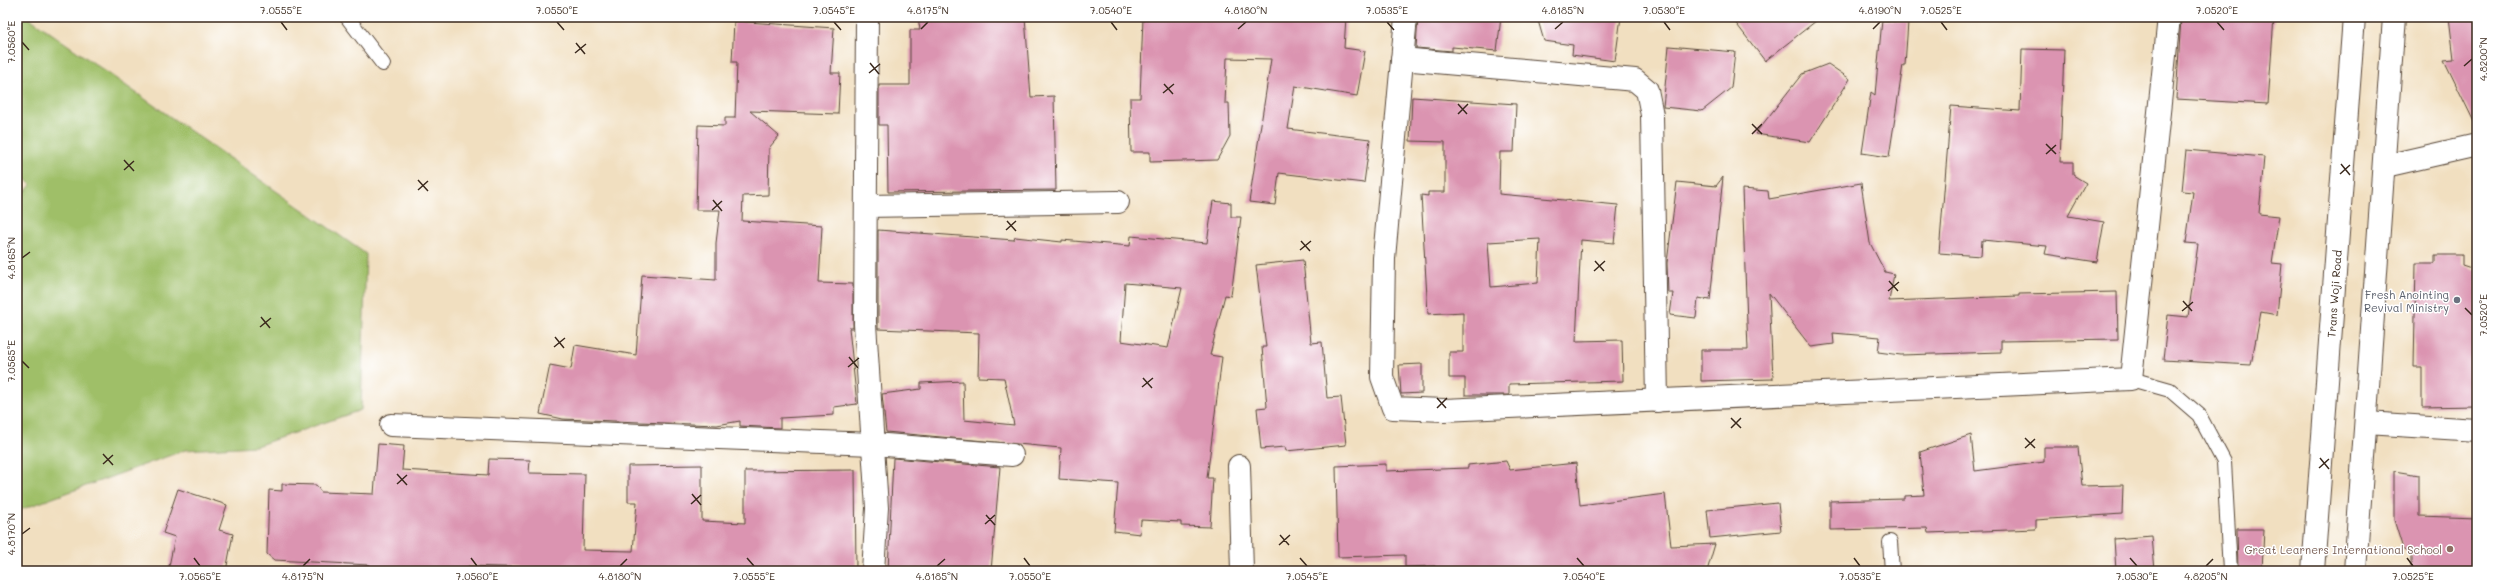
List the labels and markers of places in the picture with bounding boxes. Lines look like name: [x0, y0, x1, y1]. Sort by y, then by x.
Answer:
place label: Fresh Anointing Revival Ministry: [2364, 287, 2449, 315]
marker: Fresh Anointing Revival Ministry: [2452, 295, 2462, 305]
place label: Great Learners International School: [2244, 542, 2442, 557]
marker: Great Learners International School: [2445, 544, 2455, 554]

